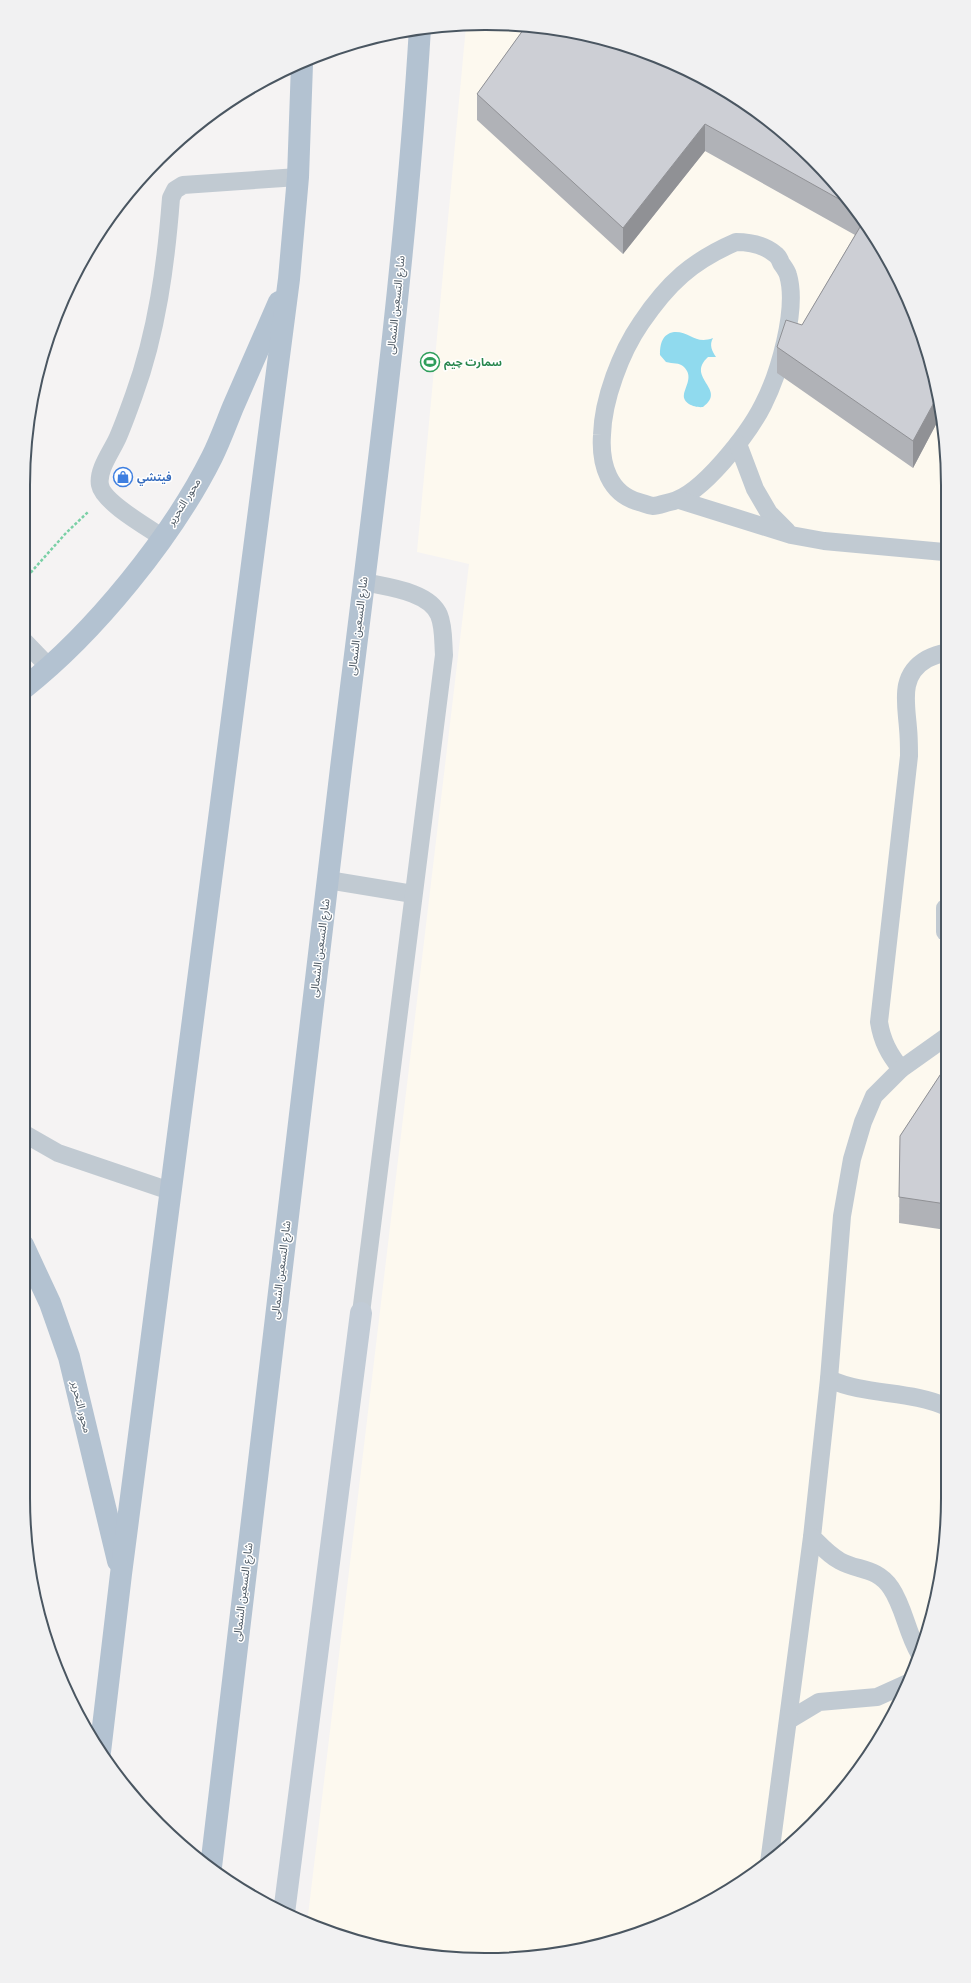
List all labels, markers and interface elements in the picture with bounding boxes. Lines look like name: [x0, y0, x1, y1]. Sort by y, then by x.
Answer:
street label: شارع التسعين الشمالى: [384, 255, 409, 355]
sports icon: سمارت چيم: [419, 351, 441, 373]
place label: سمارت چيم: [444, 356, 502, 371]
shop icon: فيتشي: [112, 466, 134, 488]
place label: فيتشي: [137, 471, 172, 486]
street label: محور التحرير: [164, 476, 204, 529]
street label: شارع التسعين الشمالى: [345, 576, 372, 676]
street label: شارع التسعين الشمالى: [307, 898, 334, 998]
street label: شارع التسعين الشمالى: [268, 1220, 295, 1320]
street label: محور التحرير: [68, 1379, 94, 1435]
street label: شارع التسعين الشمالى: [230, 1542, 257, 1642]

